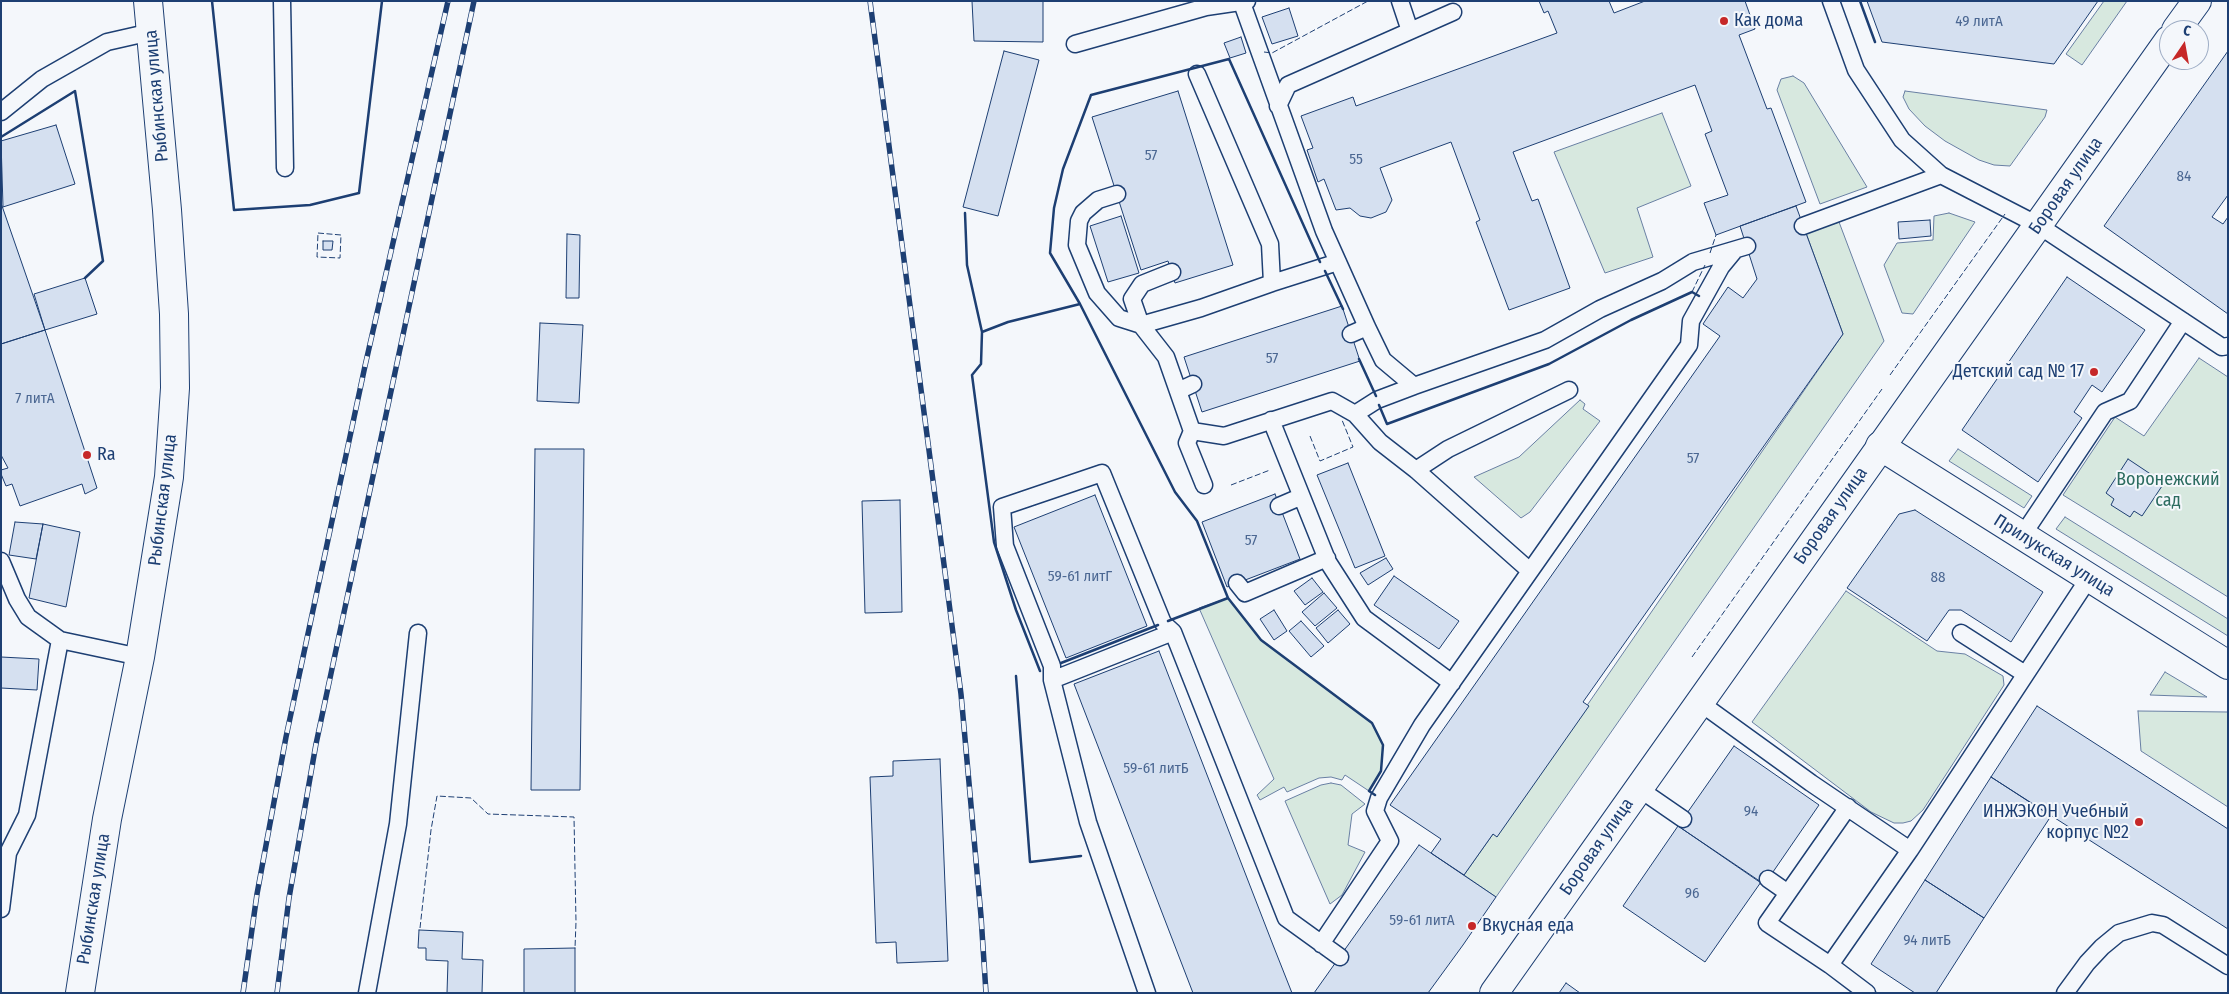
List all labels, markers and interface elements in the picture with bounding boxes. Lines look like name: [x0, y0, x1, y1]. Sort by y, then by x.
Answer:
place label: Как дома: [1734, 10, 1803, 32]
house number: 49 литА: [1955, 13, 2003, 31]
marker: Как дома: [1718, 15, 1730, 27]
north arrow: [2159, 20, 2209, 70]
text: С: [2182, 22, 2192, 40]
street label: Рыбинская улица: [140, 29, 174, 163]
street label: Боровая улица: [2024, 133, 2108, 239]
house number: 57: [1145, 147, 1157, 165]
house number: 55: [1349, 151, 1363, 169]
house number: 84: [2177, 168, 2191, 186]
house number: 57: [1266, 350, 1278, 368]
place label: Детский сад № 17: [1953, 361, 2084, 383]
marker: Детский сад № 17: [2088, 366, 2100, 378]
house number: 7 литА: [15, 390, 55, 408]
street label: Рыбинская улица: [144, 433, 182, 567]
place label: Ra: [97, 444, 115, 466]
marker: Ra: [81, 449, 93, 461]
house number: 57: [1687, 450, 1699, 468]
street label: Боровая улица: [1789, 463, 1873, 569]
park label: Воронежский сад: [2116, 469, 2220, 512]
street label: Прилукская улица: [1990, 510, 2118, 602]
house number: 57: [1245, 532, 1257, 550]
house number: 59-61 литГ: [1048, 568, 1112, 586]
house number: 88: [1931, 569, 1945, 587]
house number: 59-61 литБ: [1123, 760, 1189, 778]
street label: Боровая улица: [1555, 794, 1639, 900]
place label: ИНЖЭКОН Учебный корпус №2: [1983, 801, 2129, 844]
house number: 94: [1744, 803, 1758, 821]
marker: ИНЖЭКОН Учебный корпус №2: [2133, 816, 2145, 828]
street label: Рыбинская улица: [73, 832, 115, 966]
house number: 96: [1685, 885, 1699, 903]
house number: 59-61 литА: [1389, 912, 1455, 930]
place label: Вкусная еда: [1482, 915, 1574, 937]
marker: Вкусная еда: [1466, 920, 1478, 932]
house number: 94 литБ: [1903, 932, 1951, 950]

